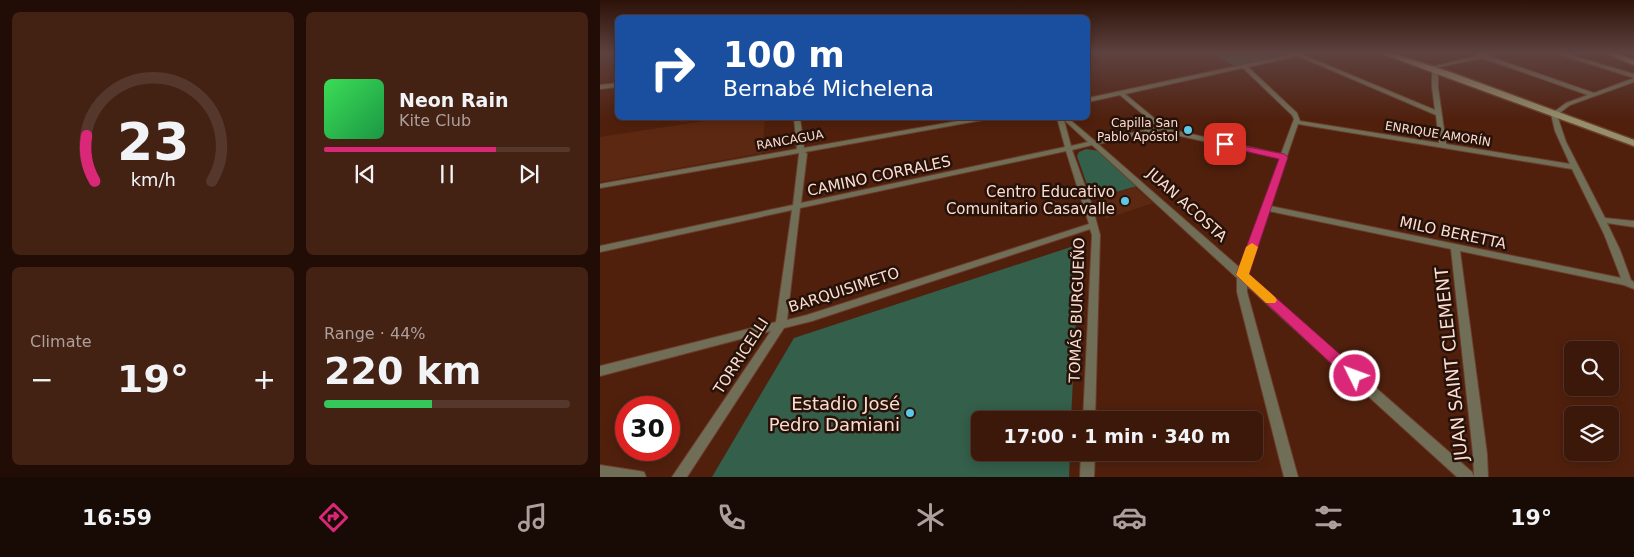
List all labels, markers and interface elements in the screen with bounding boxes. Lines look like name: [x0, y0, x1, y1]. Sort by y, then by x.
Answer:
icon: right: [640, 35, 705, 100]
text: 100 m: [723, 35, 845, 75]
text: Bernabé Michelena: [723, 76, 934, 101]
text: Neon Rain: [399, 89, 508, 111]
text: Kite Club: [399, 111, 471, 130]
text: 23: [117, 112, 189, 172]
place label: Capilla San Pablo Apóstol: [1097, 116, 1178, 144]
street label: ENRIQUE AMORÍN: [1384, 118, 1492, 149]
pin: [1204, 123, 1246, 165]
marker: Capilla San Pablo Apóstol: [1182, 124, 1194, 136]
street label: RANCAGUA: [755, 127, 825, 153]
icon: arrive: [1211, 130, 1239, 158]
street label: CAMINO CORRALES: [806, 152, 952, 200]
icon: previous: [351, 160, 379, 188]
icon: pause: [433, 160, 461, 188]
icon: next: [515, 160, 543, 188]
street label: JUAN ACOSTA: [1142, 164, 1231, 246]
text: km/h: [130, 169, 176, 190]
place label: Centro Educativo Comunitario Casavalle: [946, 183, 1115, 218]
marker: Centro Educativo Comunitario Casavalle: [1119, 195, 1131, 207]
street label: MILO BERETTA: [1398, 213, 1509, 253]
street label: TOMÁS BURGUEÑO: [1064, 237, 1089, 384]
street label: BARQUISIMETO: [786, 264, 902, 316]
street label: JUAN SAINT CLEMENT: [1430, 265, 1472, 463]
street label: TORRICELLI: [709, 314, 772, 398]
text: Range · 44%: [324, 324, 426, 343]
text: Climate: [30, 332, 92, 351]
map controls: [1564, 341, 1619, 461]
button: search: [1564, 341, 1619, 396]
text: 220 km: [324, 349, 481, 393]
position arrow: [1328, 349, 1380, 401]
text: 19°: [117, 357, 189, 401]
text: −: [30, 363, 53, 396]
text: +: [253, 363, 276, 396]
place label: Estadio José Pedro Damiani: [769, 393, 900, 435]
speed limit sign: 30: [615, 396, 680, 461]
button: layers: [1564, 406, 1619, 461]
marker: Estadio José Pedro Damiani: [904, 407, 916, 419]
text: 17:00 · 1 min · 340 m: [1003, 425, 1231, 447]
icon: directions: [316, 500, 351, 535]
icon: music: [515, 500, 550, 535]
icon: phone: [714, 500, 749, 535]
icon: climate: [913, 500, 948, 535]
icon: car: [1112, 500, 1147, 535]
icon: filters: [1311, 500, 1346, 535]
text: 16:59: [82, 505, 152, 530]
text: 19°: [1510, 505, 1552, 530]

